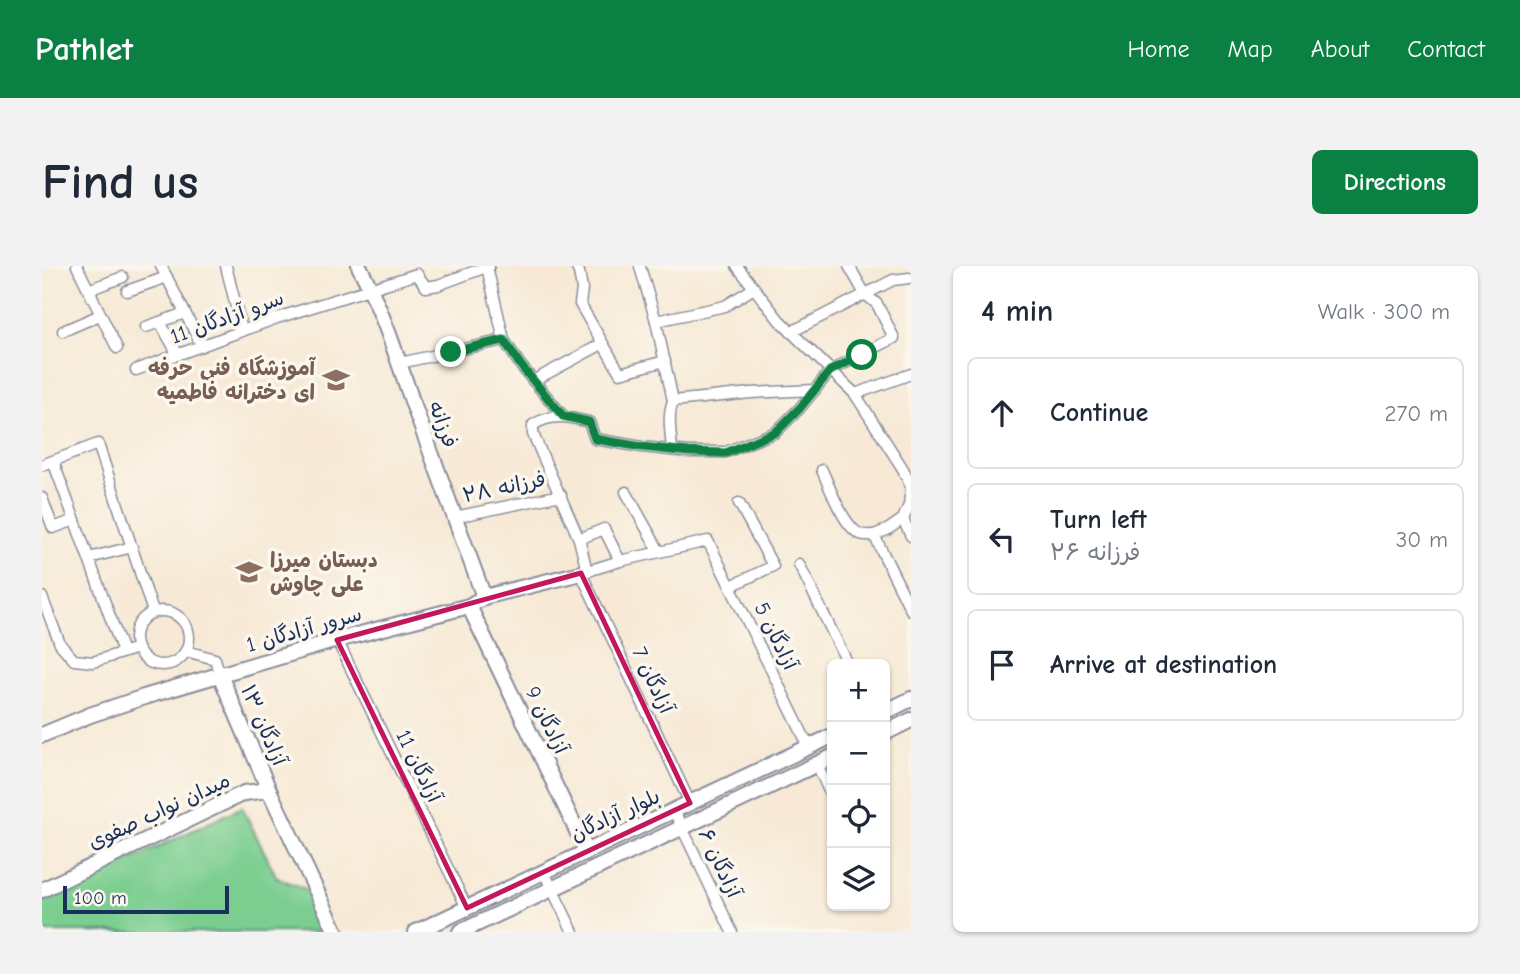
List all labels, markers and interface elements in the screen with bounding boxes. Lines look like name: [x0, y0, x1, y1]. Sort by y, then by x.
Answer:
text: Pathlet: [35, 30, 133, 68]
text: Home: [1128, 35, 1189, 63]
text: Map: [1227, 35, 1273, 63]
text: About: [1311, 35, 1369, 63]
text: Contact: [1407, 35, 1485, 63]
button: Directions: [1312, 150, 1478, 214]
text: Find us: [42, 154, 198, 210]
street label: سرو آزادگان 11: [167, 285, 288, 351]
text: 4 min: [981, 294, 1053, 329]
text: Walk · 300 m: [1318, 298, 1450, 325]
route end: [435, 336, 466, 367]
route start: [846, 339, 877, 370]
place label: آموزشگاه فنی حرفه ای دخترانه فاطمیه: [148, 355, 317, 405]
school or university icon: آموزشگاه فنی حرفه ای دخترانه فاطمیه: [321, 365, 351, 395]
icon: ahead: [983, 394, 1021, 432]
street label: فرزانه: [423, 397, 463, 451]
text: Continue: [1050, 398, 1148, 428]
text: 270 m: [1384, 400, 1448, 427]
street label: فرزانه ۲۸: [460, 466, 548, 508]
text: Turn left: [1050, 505, 1147, 535]
icon: left: [983, 520, 1021, 558]
text: 30 m: [1396, 526, 1448, 553]
text: فرزانه ۲۶: [1050, 539, 1140, 566]
place label: دبستان میرزا علی چاوش: [270, 548, 378, 597]
school or university icon: دبستان میرزا علی چاوش: [234, 557, 264, 587]
street label: آزادگان 5: [749, 598, 803, 674]
street label: سرور آزادگان 1: [244, 601, 364, 657]
street label: آزادگان 7: [627, 643, 679, 718]
icon: arrive: [983, 646, 1021, 684]
text: Arrive at destination: [1050, 650, 1277, 680]
map controls: [827, 659, 890, 911]
button: +: [827, 659, 890, 722]
street label: آزادگان ۱۳: [236, 681, 292, 770]
street label: آزادگان 9: [520, 682, 574, 758]
button: −: [827, 722, 890, 785]
street label: آزادگان 11: [391, 726, 447, 807]
street label: میدان نواب صفوی: [84, 768, 234, 855]
street label: بلوار آزادگان: [566, 784, 664, 847]
button: locate: [827, 785, 890, 848]
street label: آزادگان ۶: [694, 825, 747, 902]
button: layers: [827, 848, 890, 911]
scale bar: [63, 883, 229, 915]
text: 100 m: [74, 887, 127, 909]

